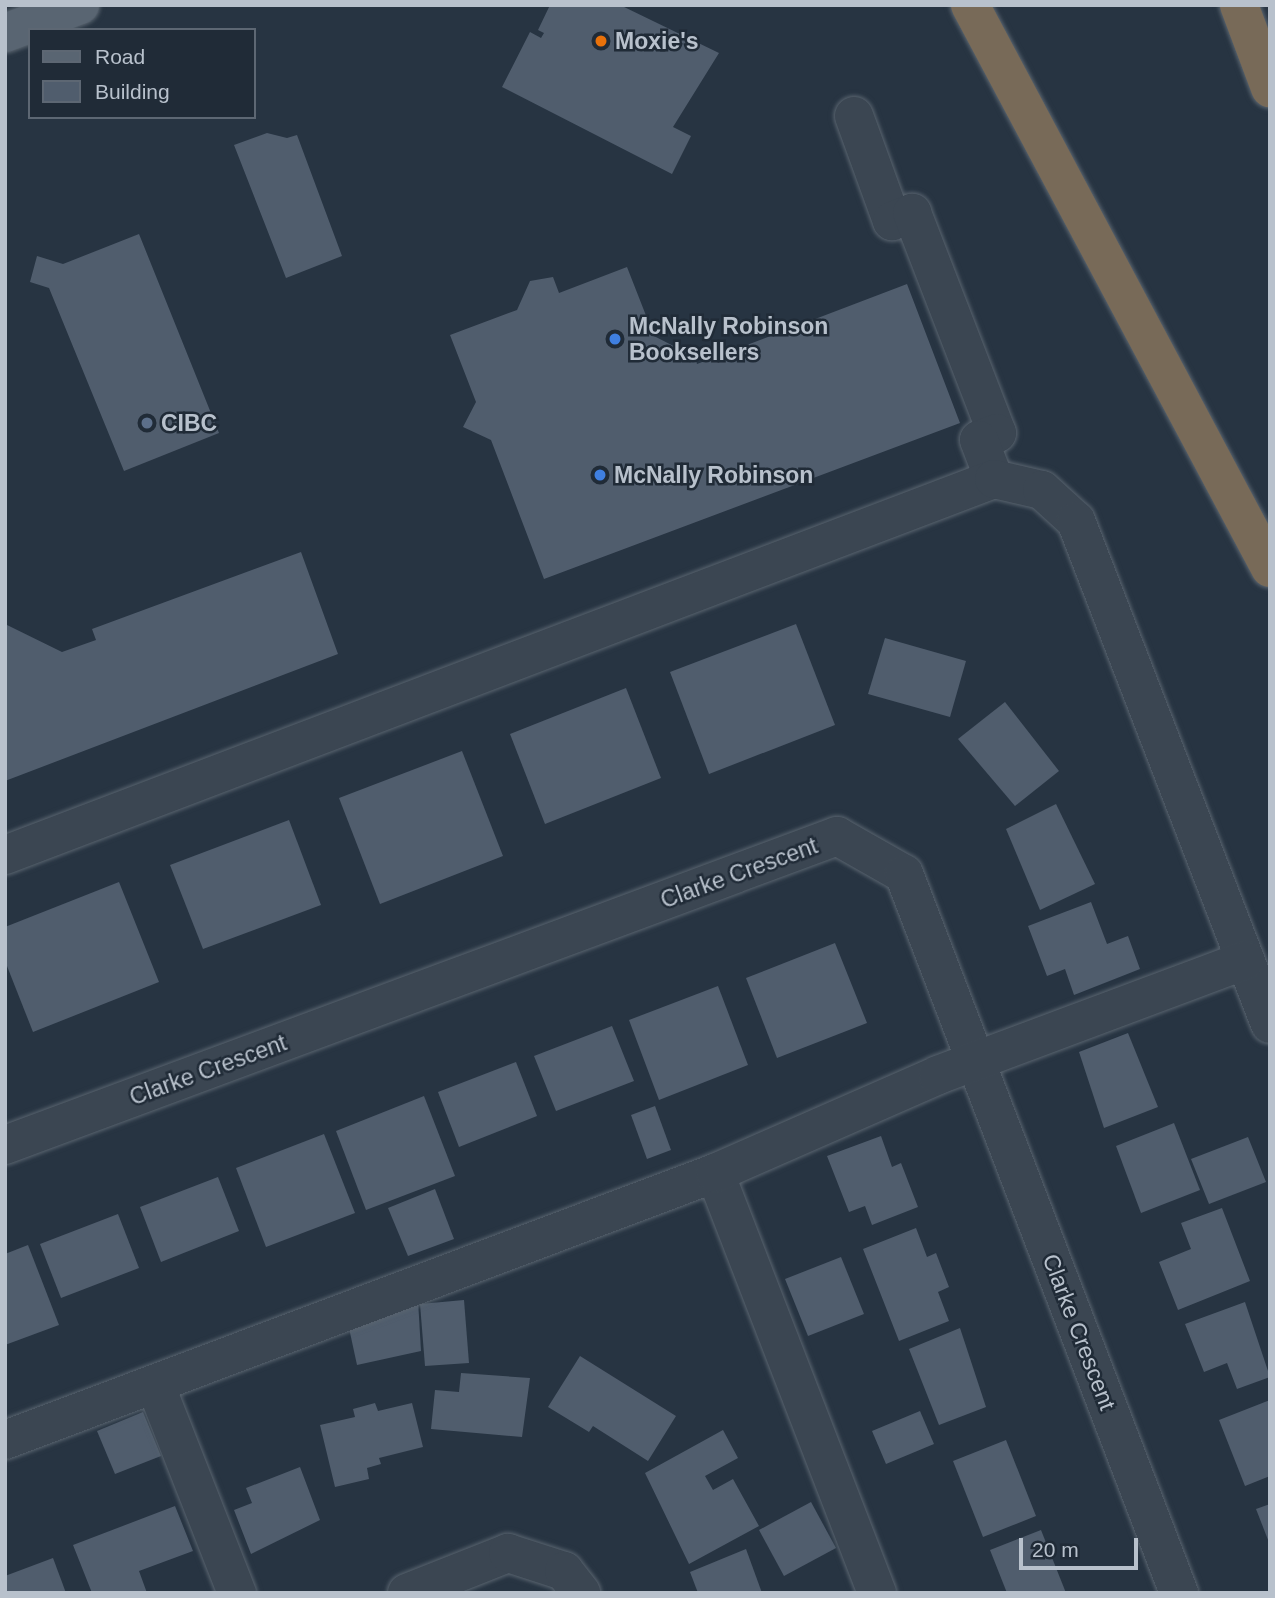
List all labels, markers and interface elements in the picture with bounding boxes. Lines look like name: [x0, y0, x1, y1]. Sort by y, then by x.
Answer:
place label: Moxie's: [615, 27, 698, 55]
legend: [28, 28, 256, 119]
marker: Moxie's: [593, 33, 609, 49]
text: Road: [95, 45, 145, 68]
text: Building: [95, 80, 170, 103]
place label: McNally Robinson Booksellers: [629, 312, 828, 366]
marker: McNally Robinson Booksellers: [607, 331, 623, 347]
place label: CIBC: [161, 409, 217, 437]
marker: CIBC: [139, 415, 155, 431]
place label: McNally Robinson: [614, 461, 813, 489]
marker: McNally Robinson: [592, 467, 608, 483]
street label: Clarke Crescent: [657, 832, 821, 914]
street label: Clarke Crescent: [126, 1029, 290, 1111]
street label: Clarke Crescent: [1037, 1250, 1121, 1414]
scale bar: [1023, 1524, 1142, 1568]
text: 20 m: [1032, 1538, 1079, 1561]

